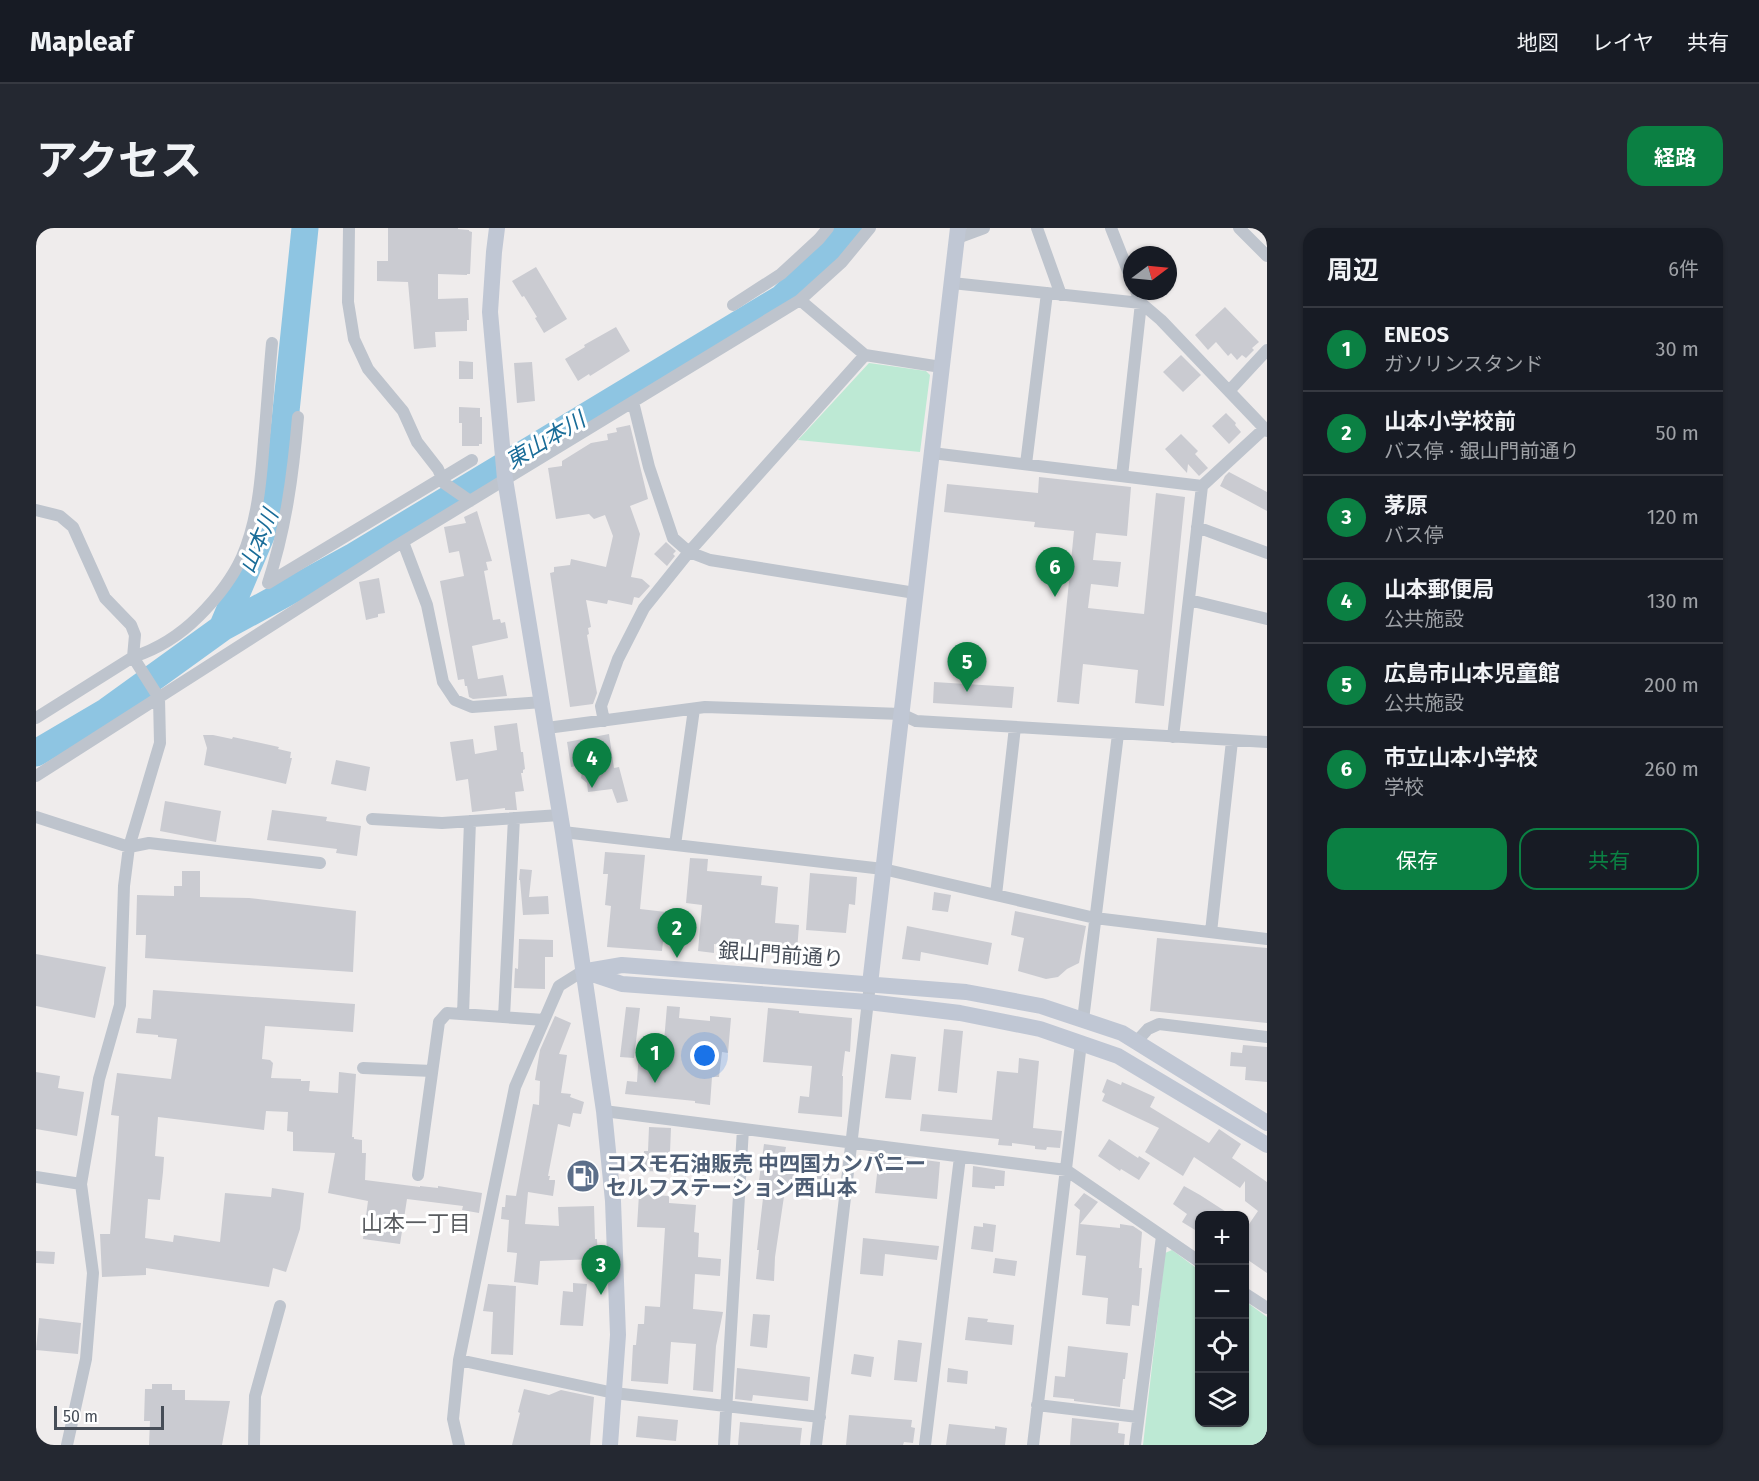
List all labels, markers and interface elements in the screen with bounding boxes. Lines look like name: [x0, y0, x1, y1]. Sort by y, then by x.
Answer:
text: Mapleaf: [30, 25, 133, 58]
text: 地図: [1517, 30, 1559, 56]
text: レイヤ: [1592, 30, 1654, 56]
text: 共有: [1687, 30, 1729, 56]
button: 経路: [1627, 126, 1723, 186]
text: アクセス: [36, 136, 202, 186]
north arrow: [1123, 246, 1177, 300]
text: 周辺: [1327, 255, 1379, 286]
text: 6件: [1668, 257, 1699, 281]
text: ENEOS: [1384, 321, 1449, 348]
text: 1: [1342, 337, 1351, 361]
text: 30 m: [1655, 337, 1699, 361]
text: ガソリンスタンド: [1384, 352, 1544, 376]
water label: 東山本川: [501, 405, 592, 475]
text: 山本小学校前: [1384, 408, 1516, 435]
text: 2: [1341, 421, 1352, 445]
text: 50 m: [1655, 421, 1699, 445]
text: バス停 · 銀山門前通り: [1384, 439, 1579, 463]
text: 茅原: [1384, 492, 1428, 519]
water label: 山本川: [233, 504, 285, 577]
text: 3: [1341, 505, 1352, 529]
text: 120 m: [1647, 505, 1699, 529]
text: バス停: [1384, 523, 1444, 547]
pin: 6: [1036, 548, 1074, 597]
text: 山本郵便局: [1384, 576, 1494, 603]
text: 4: [1341, 589, 1352, 613]
text: 130 m: [1647, 589, 1699, 613]
text: 公共施設: [1384, 607, 1464, 631]
pin: 5: [948, 642, 986, 692]
text: 広島市山本児童館: [1384, 660, 1560, 687]
text: 5: [1341, 673, 1352, 697]
text: 200 m: [1644, 673, 1699, 697]
text: 公共施設: [1384, 691, 1464, 715]
pin: 4: [572, 738, 612, 788]
text: 市立山本小学校: [1384, 744, 1538, 771]
text: 6: [1341, 757, 1352, 781]
text: 260 m: [1645, 757, 1699, 781]
text: 学校: [1384, 775, 1424, 799]
button: 保存: [1327, 828, 1507, 890]
button: 共有: [1519, 828, 1699, 890]
pin: 2: [658, 908, 696, 958]
street label: 銀山門前通り: [717, 938, 845, 972]
pin: 1: [636, 1034, 674, 1083]
your location: [690, 1041, 719, 1070]
place label: コスモ石油販売 中四国カンパニー セルフステーション西山本: [606, 1151, 926, 1201]
fuel station icon: コスモ石油販売 中四国カンパニー セルフステーション西山本: [565, 1158, 601, 1194]
district label: 山本一丁目: [361, 1210, 471, 1237]
map controls: [1195, 1211, 1249, 1427]
button: +: [1195, 1211, 1249, 1265]
pin: 3: [582, 1246, 620, 1295]
button: −: [1195, 1265, 1249, 1319]
button: locate: [1195, 1319, 1249, 1373]
button: layers: [1195, 1373, 1249, 1427]
scale bar: [54, 1403, 164, 1430]
text: 50 m: [63, 1407, 98, 1426]

